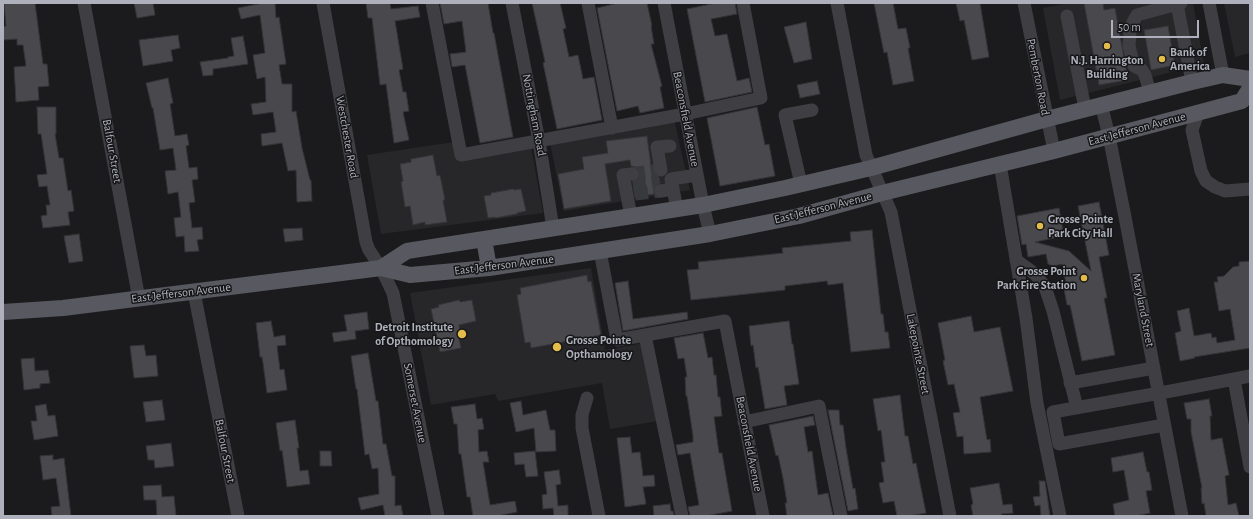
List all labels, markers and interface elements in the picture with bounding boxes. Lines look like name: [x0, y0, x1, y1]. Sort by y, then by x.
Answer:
scale bar: [1113, 12, 1201, 38]
text: 50 m: [1118, 21, 1141, 33]
street label: Pemberton Road: [1023, 37, 1053, 117]
marker: N.J. Harrington Building: [1102, 41, 1112, 51]
place label: Bank of America: [1170, 45, 1210, 73]
place label: N.J. Harrington Building: [1071, 53, 1143, 81]
marker: Bank of America: [1157, 54, 1167, 64]
street label: Beaconsfield Avenue: [670, 70, 702, 168]
street label: Nottingham Road: [519, 73, 549, 157]
street label: Westchester Road: [333, 95, 361, 179]
street label: East Jefferson Avenue: [1087, 109, 1187, 149]
street label: Balfour Street: [99, 118, 125, 184]
street label: East Jefferson Avenue: [773, 189, 873, 227]
place label: Grosse Pointe Park City Hall: [1048, 212, 1113, 240]
marker: Grosse Pointe Park City Hall: [1035, 221, 1045, 231]
street label: East Jefferson Avenue: [453, 252, 555, 278]
place label: Grosse Point Park Fire Station: [997, 264, 1076, 292]
street label: Maryland Street: [1129, 272, 1157, 348]
marker: Grosse Point Park Fire Station: [1079, 273, 1089, 283]
street label: East Jefferson Avenue: [130, 280, 232, 306]
street label: Lakepointe Street: [903, 312, 933, 396]
place label: Detroit Institute of Opthomology: [375, 320, 453, 348]
marker: Detroit Institute of Opthomology: [456, 328, 468, 340]
place label: Grosse Pointe Opthamology: [566, 333, 632, 361]
marker: Grosse Pointe Opthamology: [551, 341, 563, 353]
street label: Somerset Avenue: [400, 362, 430, 444]
street label: Beaconsfield Avenue: [733, 395, 765, 493]
street label: Balfour Street: [212, 418, 238, 484]

